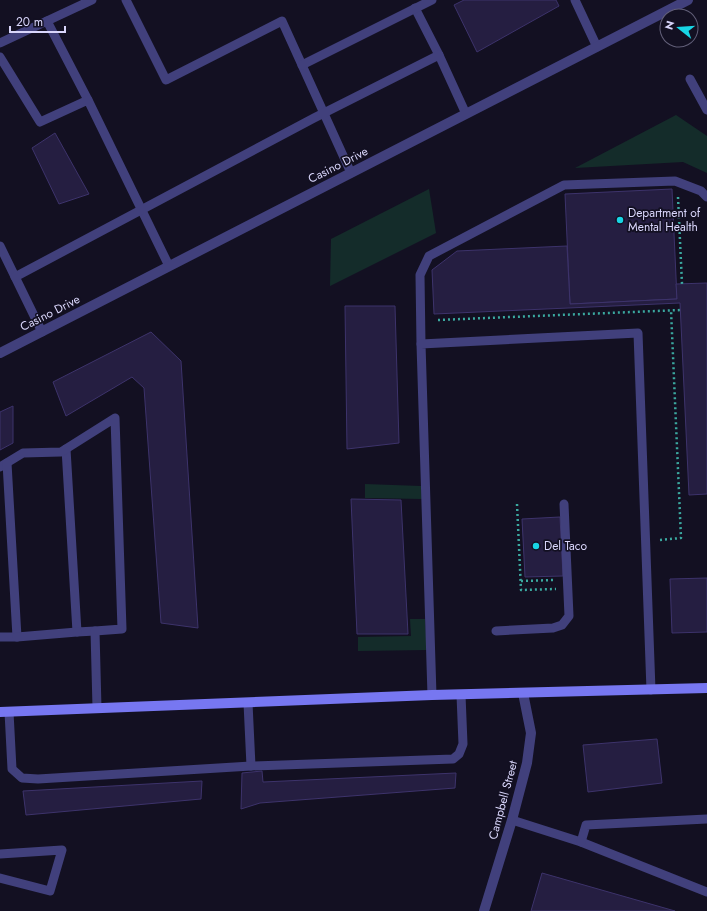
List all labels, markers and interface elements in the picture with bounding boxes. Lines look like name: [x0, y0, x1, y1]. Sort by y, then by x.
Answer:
scale bar: [10, 8, 65, 34]
north arrow: [659, 8, 699, 48]
text: 20 m: [16, 13, 43, 31]
text: N: [661, 19, 678, 32]
street label: Casino Drive: [305, 142, 371, 188]
place label: Department of Mental Health: [628, 204, 701, 236]
marker: Department of Mental Health: [615, 215, 625, 225]
street label: Casino Drive: [17, 290, 83, 336]
place label: Del Taco: [544, 537, 588, 555]
marker: Del Taco: [531, 541, 541, 551]
street label: Campbell Street: [484, 758, 522, 841]

